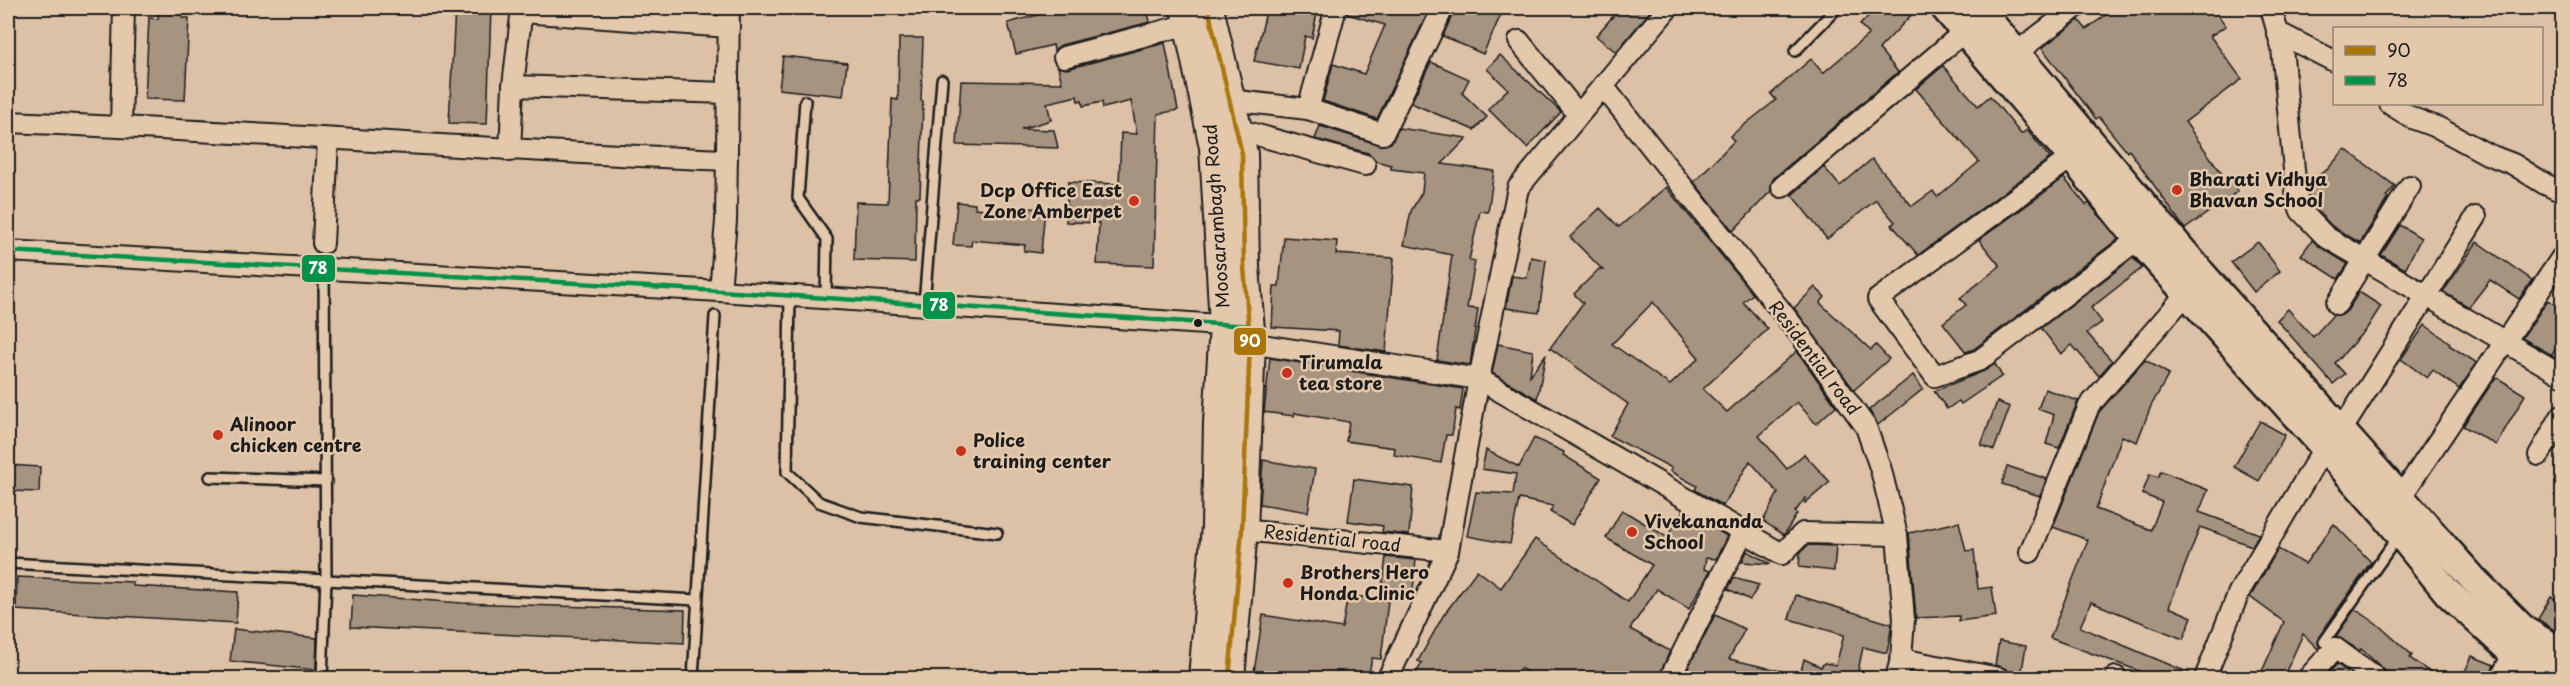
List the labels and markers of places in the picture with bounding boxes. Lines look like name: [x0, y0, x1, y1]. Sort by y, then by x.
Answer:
place label: Bharati Vidhya Bhavan School: [2189, 165, 2327, 213]
place label: Dcp Office East Zone Amberpet: [980, 176, 1122, 224]
marker: Bharati Vidhya Bhavan School: [2170, 183, 2184, 197]
marker: Dcp Office East Zone Amberpet: [1127, 194, 1141, 208]
unlabelled marker: [1192, 317, 1204, 329]
place label: Tirumala tea store: [1299, 348, 1383, 396]
marker: Tirumala tea store: [1280, 366, 1294, 380]
place label: Alinoor chicken centre: [229, 410, 362, 458]
place label: Police training center: [973, 426, 1112, 474]
marker: Alinoor chicken centre: [211, 428, 225, 442]
marker: Police training center: [954, 444, 968, 458]
place label: Vivekananda School: [1644, 507, 1764, 555]
marker: Vivekananda School: [1625, 525, 1639, 539]
place label: Brothers Hero Honda Clinic: [1300, 558, 1429, 606]
marker: Brothers Hero Honda Clinic: [1281, 576, 1295, 590]

